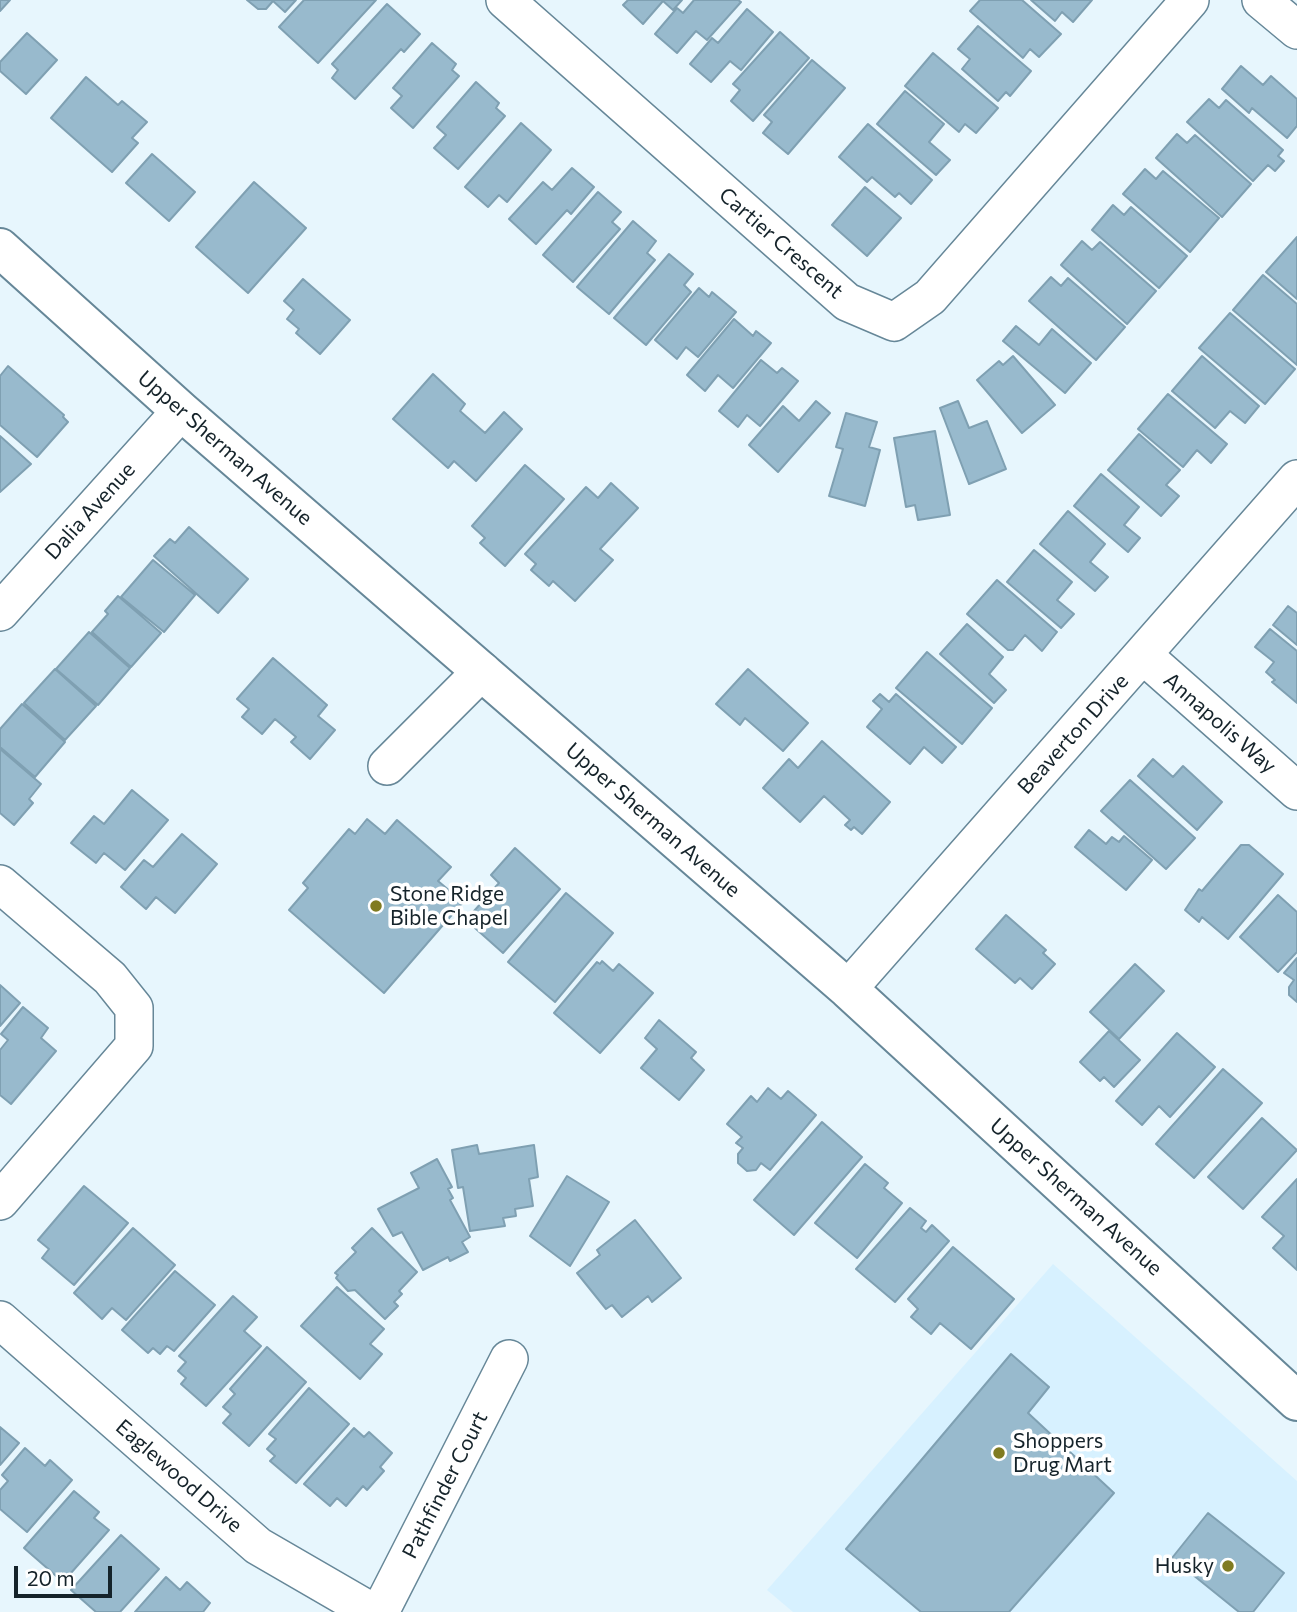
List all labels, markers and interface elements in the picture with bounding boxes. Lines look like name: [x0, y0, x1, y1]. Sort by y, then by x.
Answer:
street label: Cartier Crescent: [714, 182, 848, 304]
street label: Upper Sherman Avenue: [133, 365, 317, 531]
street label: Dalia Avenue: [40, 457, 140, 565]
street label: Annapolis Way: [1159, 667, 1281, 779]
street label: Beaverton Drive: [1012, 669, 1134, 799]
street label: Upper Sherman Avenue: [561, 737, 745, 903]
place label: Stone Ridge Bible Chapel: [390, 881, 508, 931]
marker: Stone Ridge Bible Chapel: [368, 898, 384, 914]
street label: Upper Sherman Avenue: [985, 1113, 1167, 1281]
street label: Pathfinder Court: [397, 1407, 493, 1563]
street label: Eaglewood Drive: [111, 1414, 247, 1538]
place label: Shoppers Drug Mart: [1013, 1428, 1112, 1478]
marker: Shoppers Drug Mart: [991, 1445, 1007, 1461]
scale bar: [18, 1552, 116, 1596]
place label: Husky: [1155, 1553, 1214, 1579]
marker: Husky: [1220, 1558, 1236, 1574]
text: 20 m: [27, 1565, 75, 1590]

